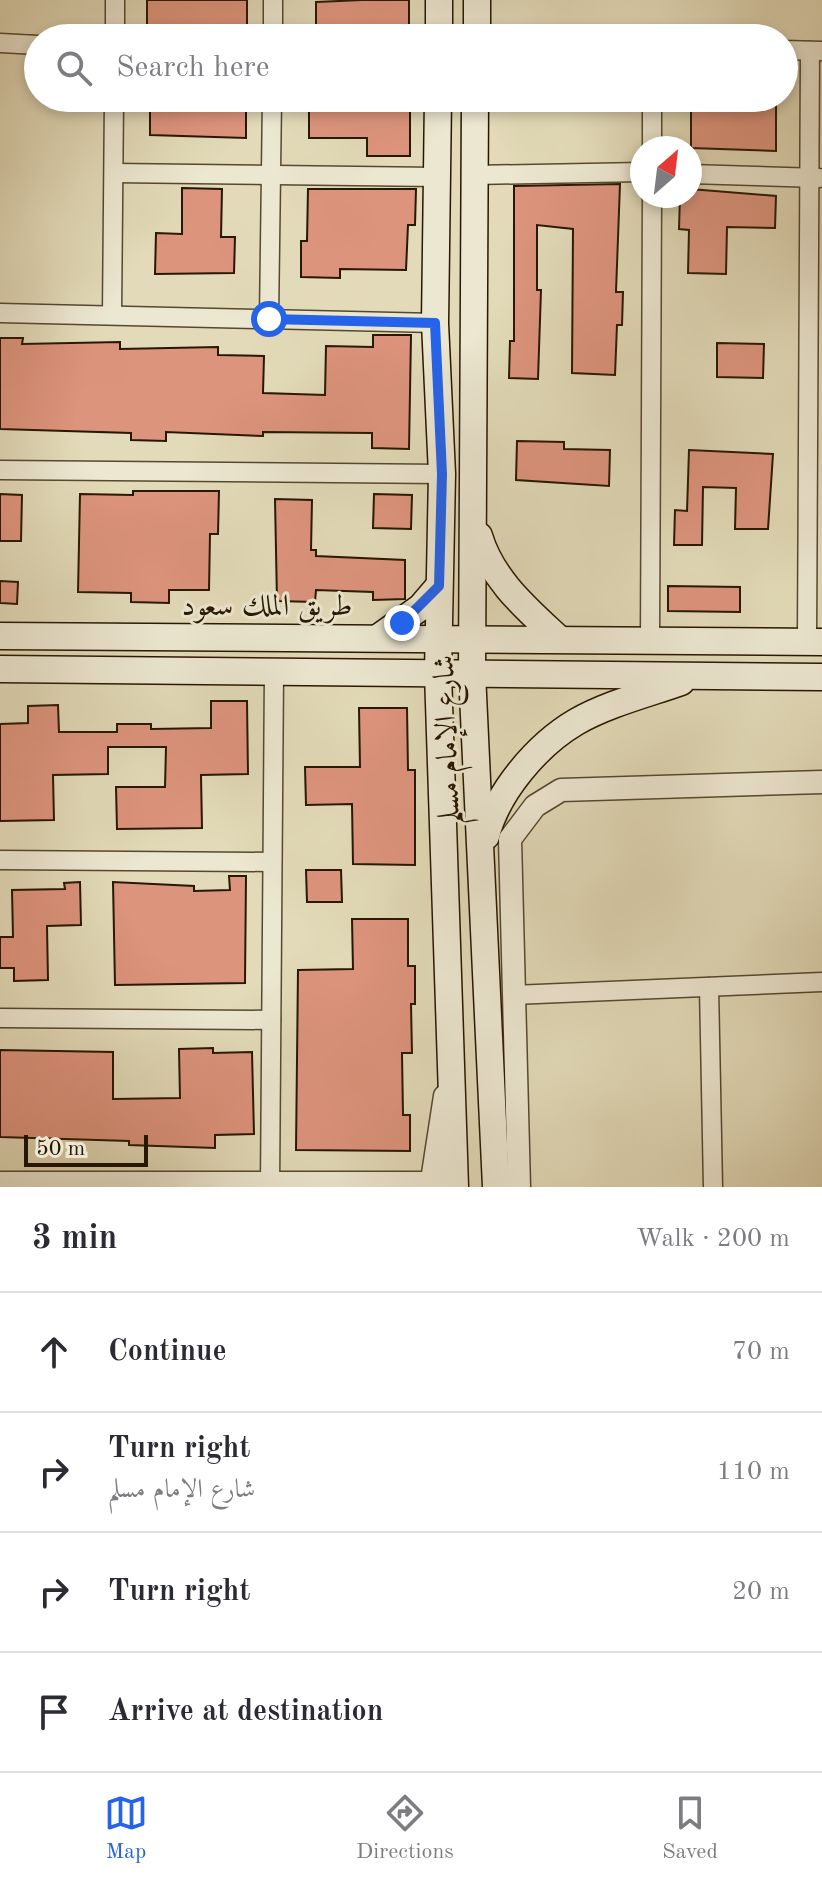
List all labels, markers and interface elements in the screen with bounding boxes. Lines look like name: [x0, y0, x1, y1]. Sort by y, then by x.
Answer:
search box: [24, 24, 798, 112]
icon: search: [52, 46, 96, 90]
text: Search here: [116, 53, 270, 83]
north arrow: [630, 136, 702, 208]
route start: [251, 301, 287, 337]
street label: طريق الملك سعود: [181, 592, 353, 624]
route end: [384, 605, 420, 641]
street label: شارع الإمام مسلم: [430, 654, 479, 825]
scale bar: [24, 1131, 148, 1167]
text: 50 m: [36, 1138, 85, 1160]
text: 3 min: [32, 1222, 117, 1256]
text: Walk · 200 m: [636, 1226, 790, 1252]
icon: ahead: [32, 1330, 76, 1374]
text: Continue: [108, 1337, 227, 1367]
text: 70 m: [732, 1339, 790, 1365]
text: Turn right: [108, 1434, 250, 1464]
icon: right: [32, 1450, 76, 1494]
text: 110 m: [717, 1459, 790, 1485]
text: شارع الإمام مسلم: [108, 1477, 255, 1503]
icon: right: [32, 1570, 76, 1614]
text: Turn right: [108, 1577, 250, 1607]
text: 20 m: [732, 1579, 790, 1605]
icon: arrive: [32, 1690, 76, 1734]
text: Arrive at destination: [108, 1697, 383, 1727]
tab: Map: [104, 1791, 148, 1866]
tab: Directions: [356, 1791, 454, 1866]
tab: Saved: [662, 1791, 718, 1866]

